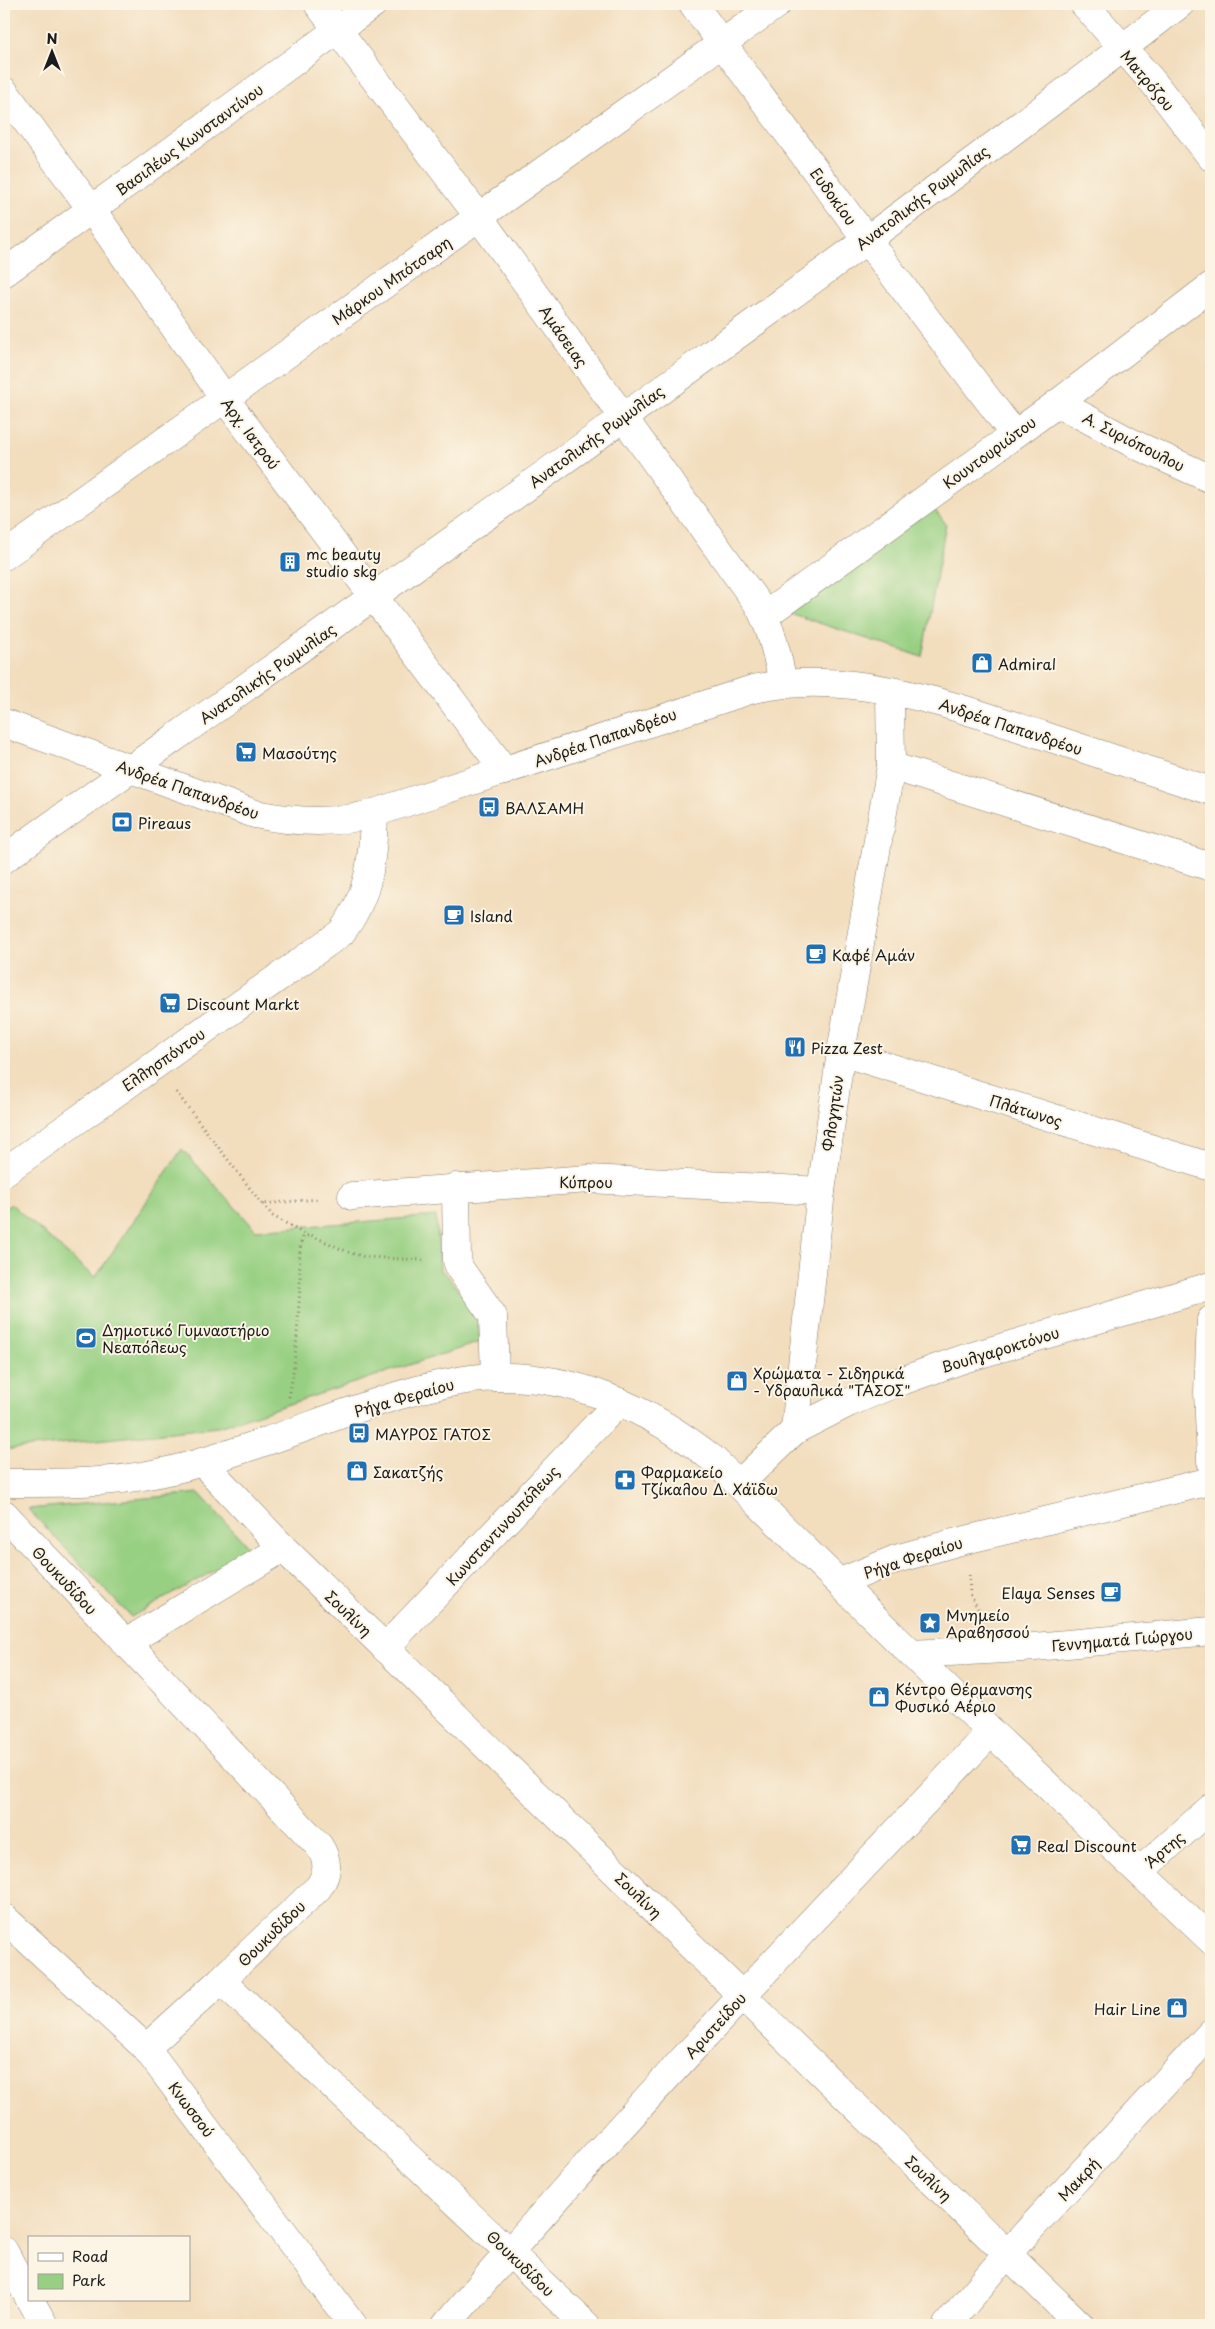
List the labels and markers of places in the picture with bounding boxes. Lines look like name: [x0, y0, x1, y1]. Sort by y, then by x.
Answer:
place label: mc beauty studio skg: [306, 542, 381, 582]
building icon: mc beauty studio skg: [278, 550, 302, 574]
shop icon: Admiral: [970, 651, 994, 675]
place label: Admiral: [998, 652, 1056, 675]
supermarket icon: Μασούτης: [234, 740, 258, 764]
place label: Μασούτης: [262, 741, 337, 764]
bus stop icon: ΒΑΛΣΑΜΗ: [477, 795, 501, 819]
place label: ΒΑΛΣΑΜΗ: [505, 796, 584, 819]
bank icon: Pireaus: [110, 810, 134, 834]
place label: Pireaus: [138, 811, 191, 834]
cafe icon: Island: [442, 903, 466, 927]
place label: Island: [470, 904, 513, 927]
cafe icon: Καφέ Αμάν: [804, 942, 828, 966]
place label: Καφέ Αμάν: [832, 943, 916, 966]
supermarket icon: Discount Markt: [158, 991, 182, 1015]
place label: Discount Markt: [186, 992, 299, 1015]
restaurant icon: Pizza Zest: [783, 1035, 807, 1059]
place label: Pizza Zest: [811, 1036, 883, 1059]
place label: Δημοτικό Γυμναστήριο Νεαπόλεως: [102, 1318, 269, 1358]
sports icon: Δημοτικό Γυμναστήριο Νεαπόλεως: [74, 1326, 98, 1350]
place label: Χρώματα - Σιδηρικά - Υδραυλικά "ΤΑΣΟΣ": [753, 1361, 910, 1401]
shop icon: Χρώματα - Σιδηρικά - Υδραυλικά "ΤΑΣΟΣ": [725, 1369, 749, 1393]
bus stop icon: ΜΑΥΡΟΣ ΓΑΤΟΣ: [347, 1421, 371, 1445]
place label: ΜΑΥΡΟΣ ΓΑΤΟΣ: [375, 1422, 491, 1445]
shop icon: Σακατζής: [345, 1459, 369, 1483]
place label: Σακατζής: [373, 1460, 444, 1483]
place label: Φαρμακείο Τζίκαλου Δ. Χάϊδω: [641, 1460, 778, 1500]
pharmacy icon: Φαρμακείο Τζίκαλου Δ. Χάϊδω: [613, 1468, 637, 1492]
cafe icon: Elaya Senses: [1099, 1580, 1123, 1604]
place label: Elaya Senses: [1002, 1581, 1095, 1604]
place label: Μνημείο Αραβησσού: [946, 1603, 1030, 1643]
place icon: Μνημείο Αραβησσού: [918, 1611, 942, 1635]
place label: Κέντρο Θέρμανσης Φυσικό Αέριο: [895, 1677, 1033, 1717]
shop icon: Κέντρο Θέρμανσης Φυσικό Αέριο: [867, 1685, 891, 1709]
supermarket icon: Real Discount: [1009, 1833, 1033, 1857]
place label: Real Discount: [1037, 1834, 1137, 1857]
shop icon: Hair Line: [1165, 1996, 1189, 2020]
place label: Hair Line: [1094, 1997, 1161, 2020]

